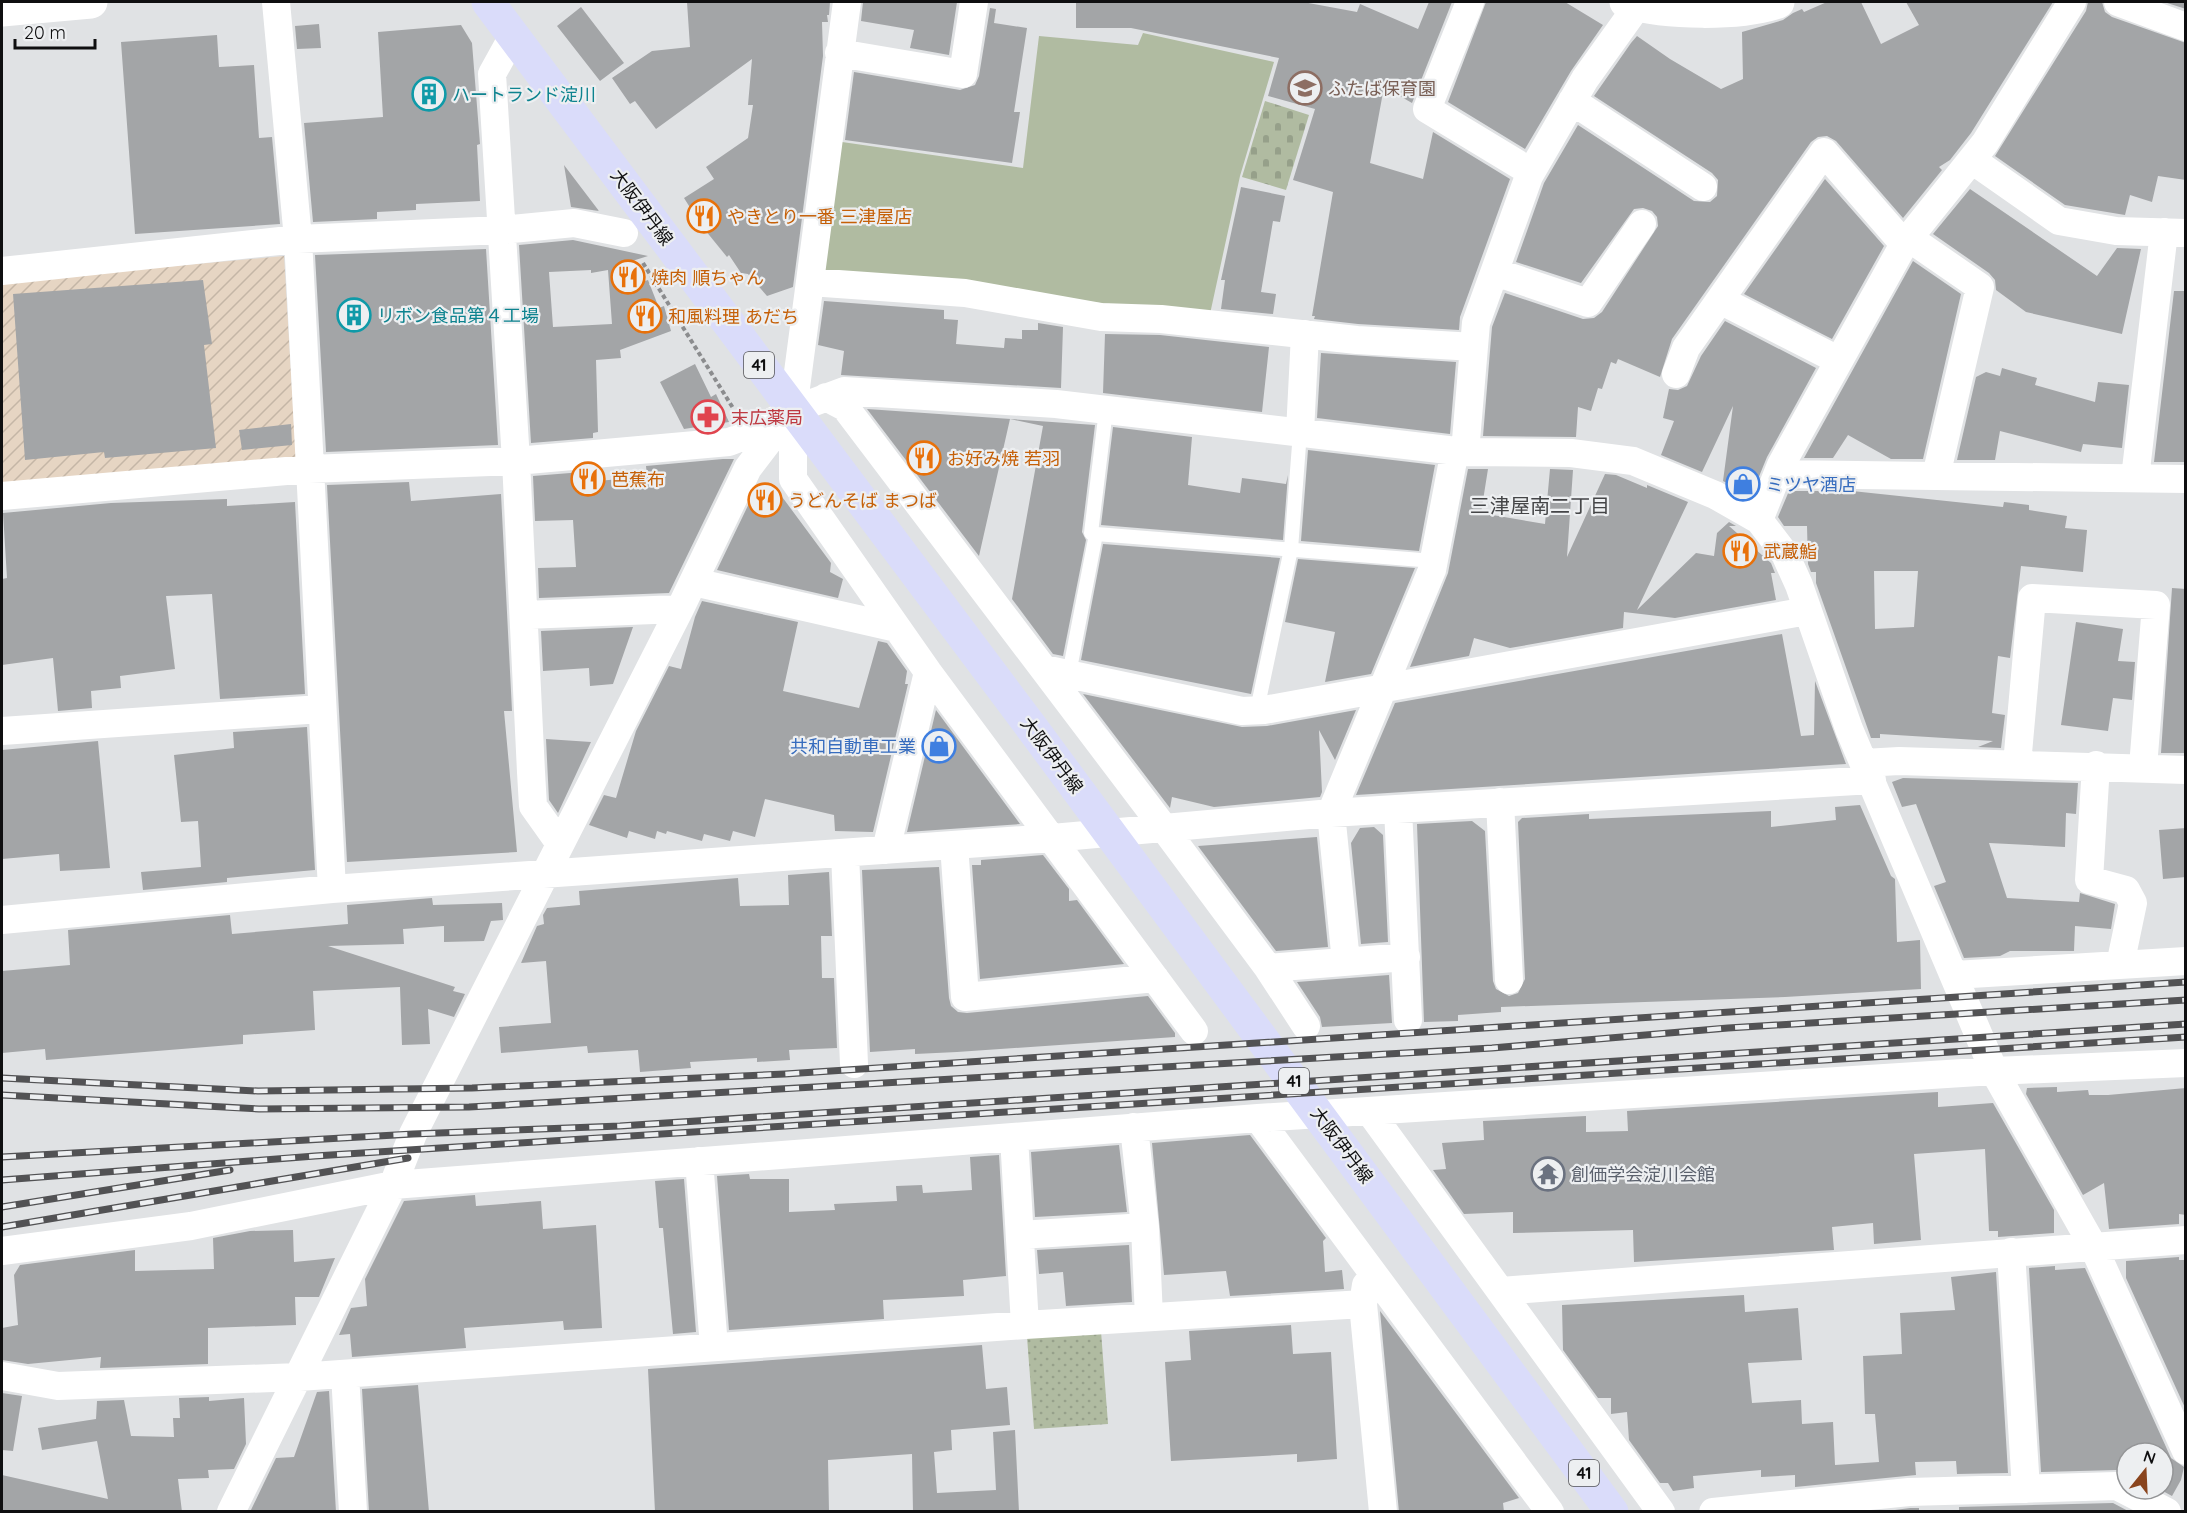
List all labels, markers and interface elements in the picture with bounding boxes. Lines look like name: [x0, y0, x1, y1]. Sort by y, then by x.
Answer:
scale bar: [15, 12, 94, 50]
text: 20 m: [24, 21, 66, 44]
school or university icon: ふたば保育園: [1287, 70, 1323, 106]
building icon: ハートランド淀川: [411, 76, 447, 112]
place label: ふたば保育園: [1328, 77, 1436, 100]
place label: ハートランド淀川: [452, 83, 596, 106]
street label: 大阪伊丹線: [606, 164, 678, 250]
restaurant icon: やきとり一番 三津屋店: [686, 198, 722, 234]
place label: やきとり一番 三津屋店: [727, 205, 912, 228]
restaurant icon: 焼肉 順ちゃん: [610, 259, 646, 295]
place label: 焼肉 順ちゃん: [651, 266, 764, 289]
building icon: リボン食品第４工場: [336, 297, 372, 333]
restaurant icon: 和風料理 あだち: [627, 298, 663, 334]
place label: リボン食品第４工場: [377, 304, 539, 327]
place label: 和風料理 あだち: [668, 305, 799, 328]
road number: 41: [744, 352, 774, 378]
pharmacy icon: 末広薬局: [690, 399, 726, 435]
place label: 末広薬局: [731, 406, 803, 429]
restaurant icon: お好み焼 若羽: [906, 440, 942, 476]
place label: お好み焼 若羽: [947, 447, 1060, 470]
restaurant icon: 芭蕉布: [570, 461, 606, 497]
shop icon: ミツヤ酒店: [1725, 466, 1761, 502]
place label: 芭蕉布: [611, 468, 665, 491]
place label: ミツヤ酒店: [1766, 473, 1856, 496]
restaurant icon: うどんそば まつば: [747, 482, 783, 518]
place label: うどんそば まつば: [788, 489, 937, 512]
district label: 三津屋南二丁目: [1470, 493, 1610, 518]
restaurant icon: 武蔵鮨: [1722, 533, 1758, 569]
place label: 武蔵鮨: [1763, 540, 1817, 563]
street label: 大阪伊丹線: [1016, 712, 1088, 798]
shop icon: 共和自動車工業: [921, 728, 957, 764]
place label: 共和自動車工業: [790, 735, 916, 758]
road number: 41: [1279, 1068, 1309, 1094]
street label: 大阪伊丹線: [1306, 1102, 1378, 1188]
temple icon: 創価学会淀川会館: [1530, 1156, 1566, 1192]
place label: 創価学会淀川会館: [1571, 1163, 1715, 1186]
north arrow: [2115, 1441, 2175, 1501]
text: N: [2141, 1445, 2158, 1468]
road number: 41: [1569, 1460, 1599, 1486]

